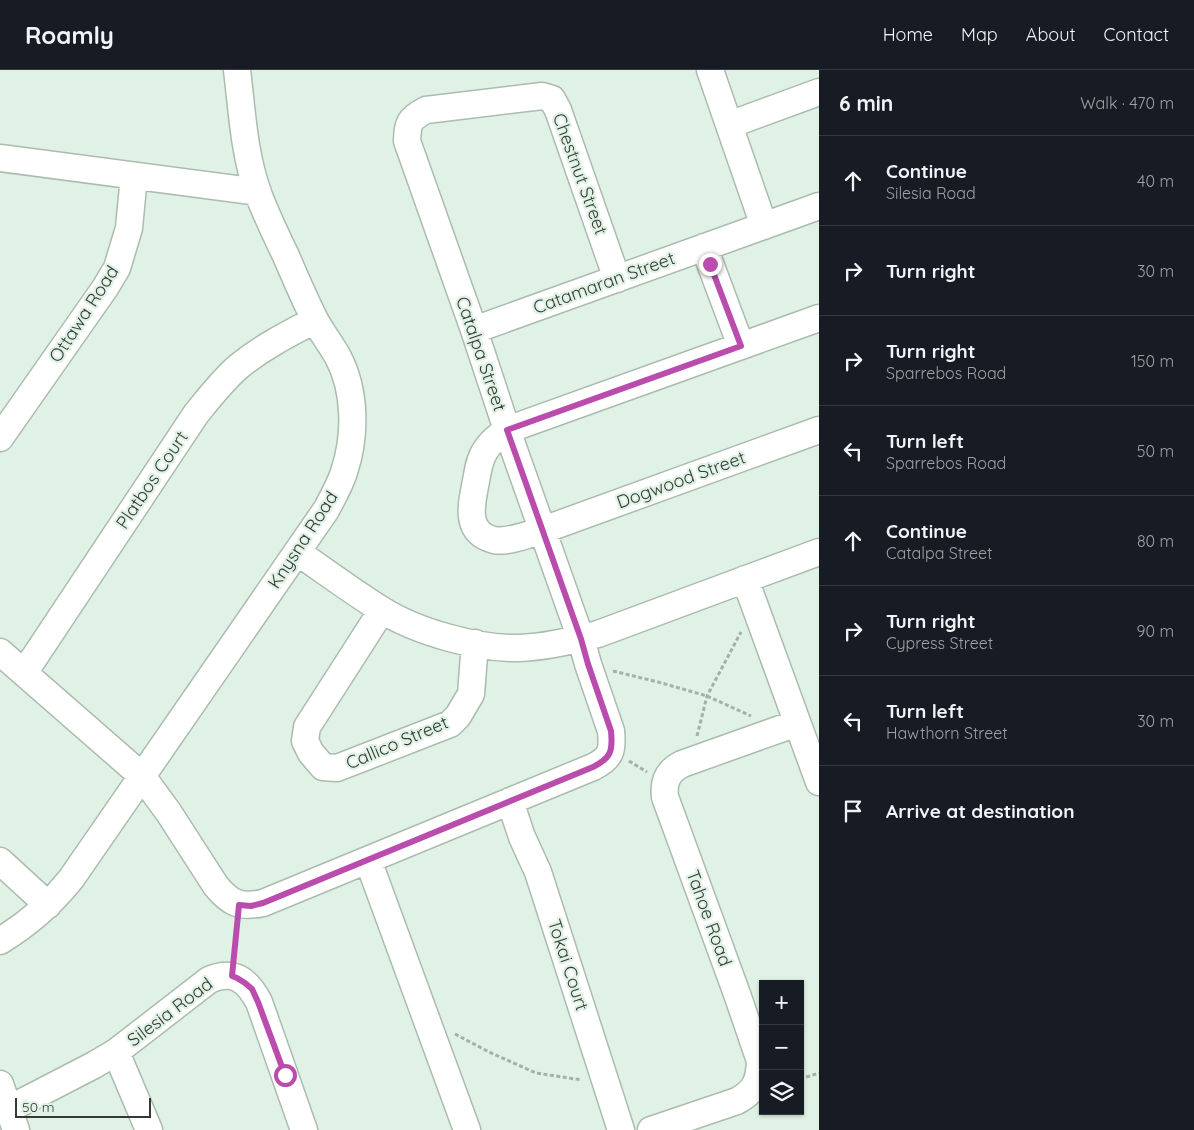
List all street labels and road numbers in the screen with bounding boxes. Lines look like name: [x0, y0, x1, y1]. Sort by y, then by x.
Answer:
street label: Chestnut Street: [548, 110, 613, 238]
street label: Catamaran Street: [530, 246, 678, 319]
street label: Ottawa Road: [44, 261, 123, 366]
street label: Catalpa Street: [451, 293, 512, 414]
street label: Platbos Court: [110, 426, 193, 533]
street label: Dogwood Street: [613, 446, 748, 514]
street label: Knysna Road: [263, 487, 343, 593]
street label: Callico Street: [342, 711, 452, 774]
street label: Tahoe Road: [681, 867, 738, 969]
street label: Tokai Court: [543, 916, 594, 1013]
street label: Silesia Road: [122, 972, 217, 1051]

